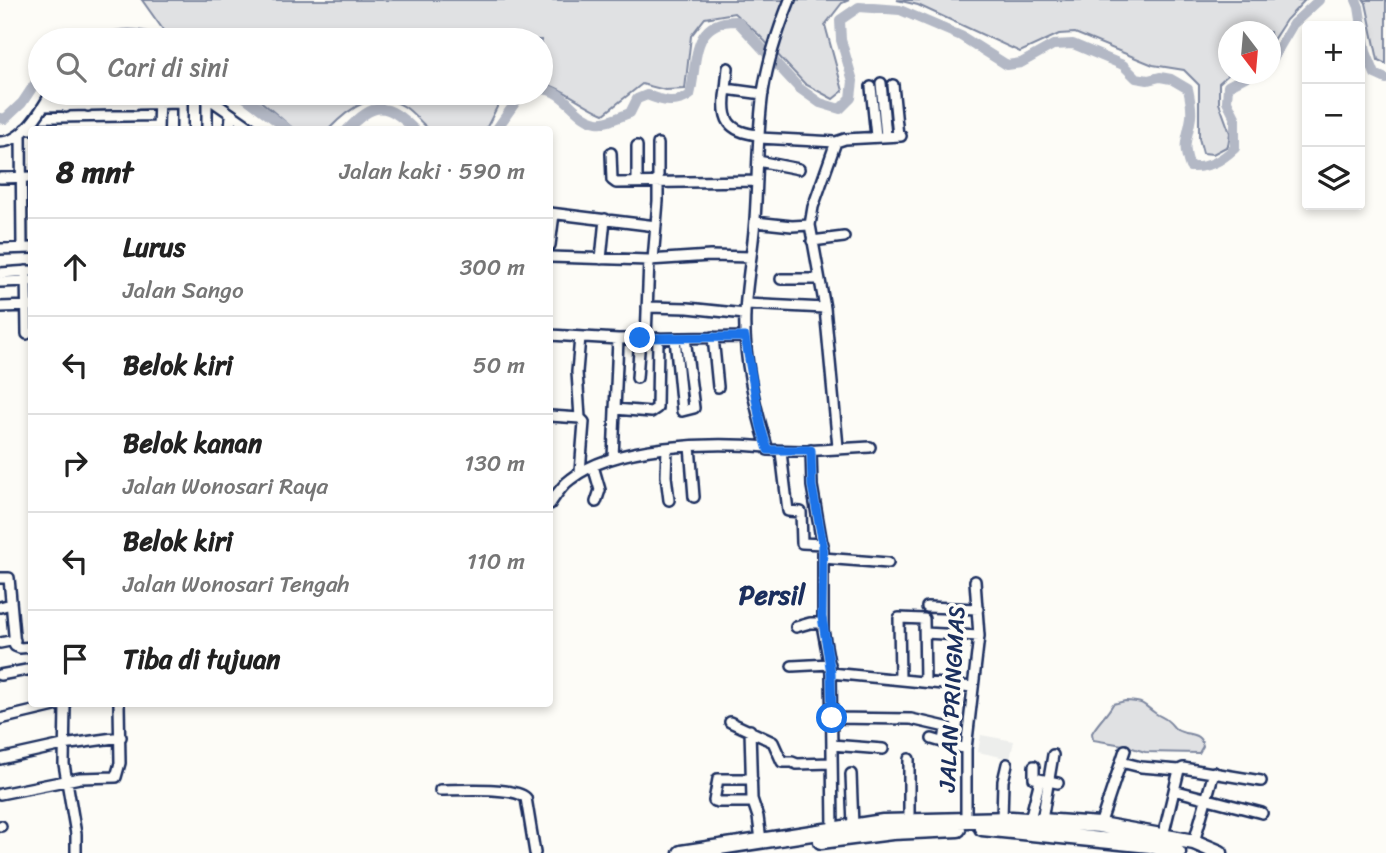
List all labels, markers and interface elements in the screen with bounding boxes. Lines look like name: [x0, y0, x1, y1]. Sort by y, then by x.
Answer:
north arrow: [1218, 21, 1281, 84]
map controls: [1302, 21, 1365, 210]
button: +: [1302, 21, 1365, 84]
search box: [28, 28, 553, 105]
text: Cari di sini: [108, 44, 229, 90]
icon: search: [52, 48, 90, 86]
button: −: [1302, 84, 1365, 147]
text: 8 mnt: [56, 145, 133, 199]
button: layers: [1302, 147, 1365, 210]
text: Jalan kaki · 590 m: [339, 151, 525, 192]
text: Lurus: [123, 224, 186, 270]
text: 300 m: [460, 247, 525, 288]
icon: ahead: [56, 248, 94, 286]
text: Jalan Sango: [123, 270, 244, 311]
route end: [624, 322, 655, 353]
text: Belok kiri: [123, 342, 233, 388]
text: 50 m: [473, 345, 525, 386]
icon: left: [56, 346, 94, 384]
text: Belok kanan: [123, 420, 262, 466]
text: 130 m: [464, 443, 525, 484]
icon: right: [56, 444, 94, 482]
text: Jalan Wonosari Raya: [123, 466, 328, 507]
text: Belok kiri: [123, 518, 233, 564]
text: 110 m: [467, 541, 525, 582]
icon: left: [56, 542, 94, 580]
text: Jalan Wonosari Tengah: [123, 564, 350, 605]
district label: Persil: [739, 572, 807, 618]
street label: JALAN PRINGMAS: [927, 605, 977, 794]
text: Tiba di tujuan: [123, 636, 280, 682]
icon: arrive: [56, 640, 94, 678]
route start: [816, 702, 847, 733]

